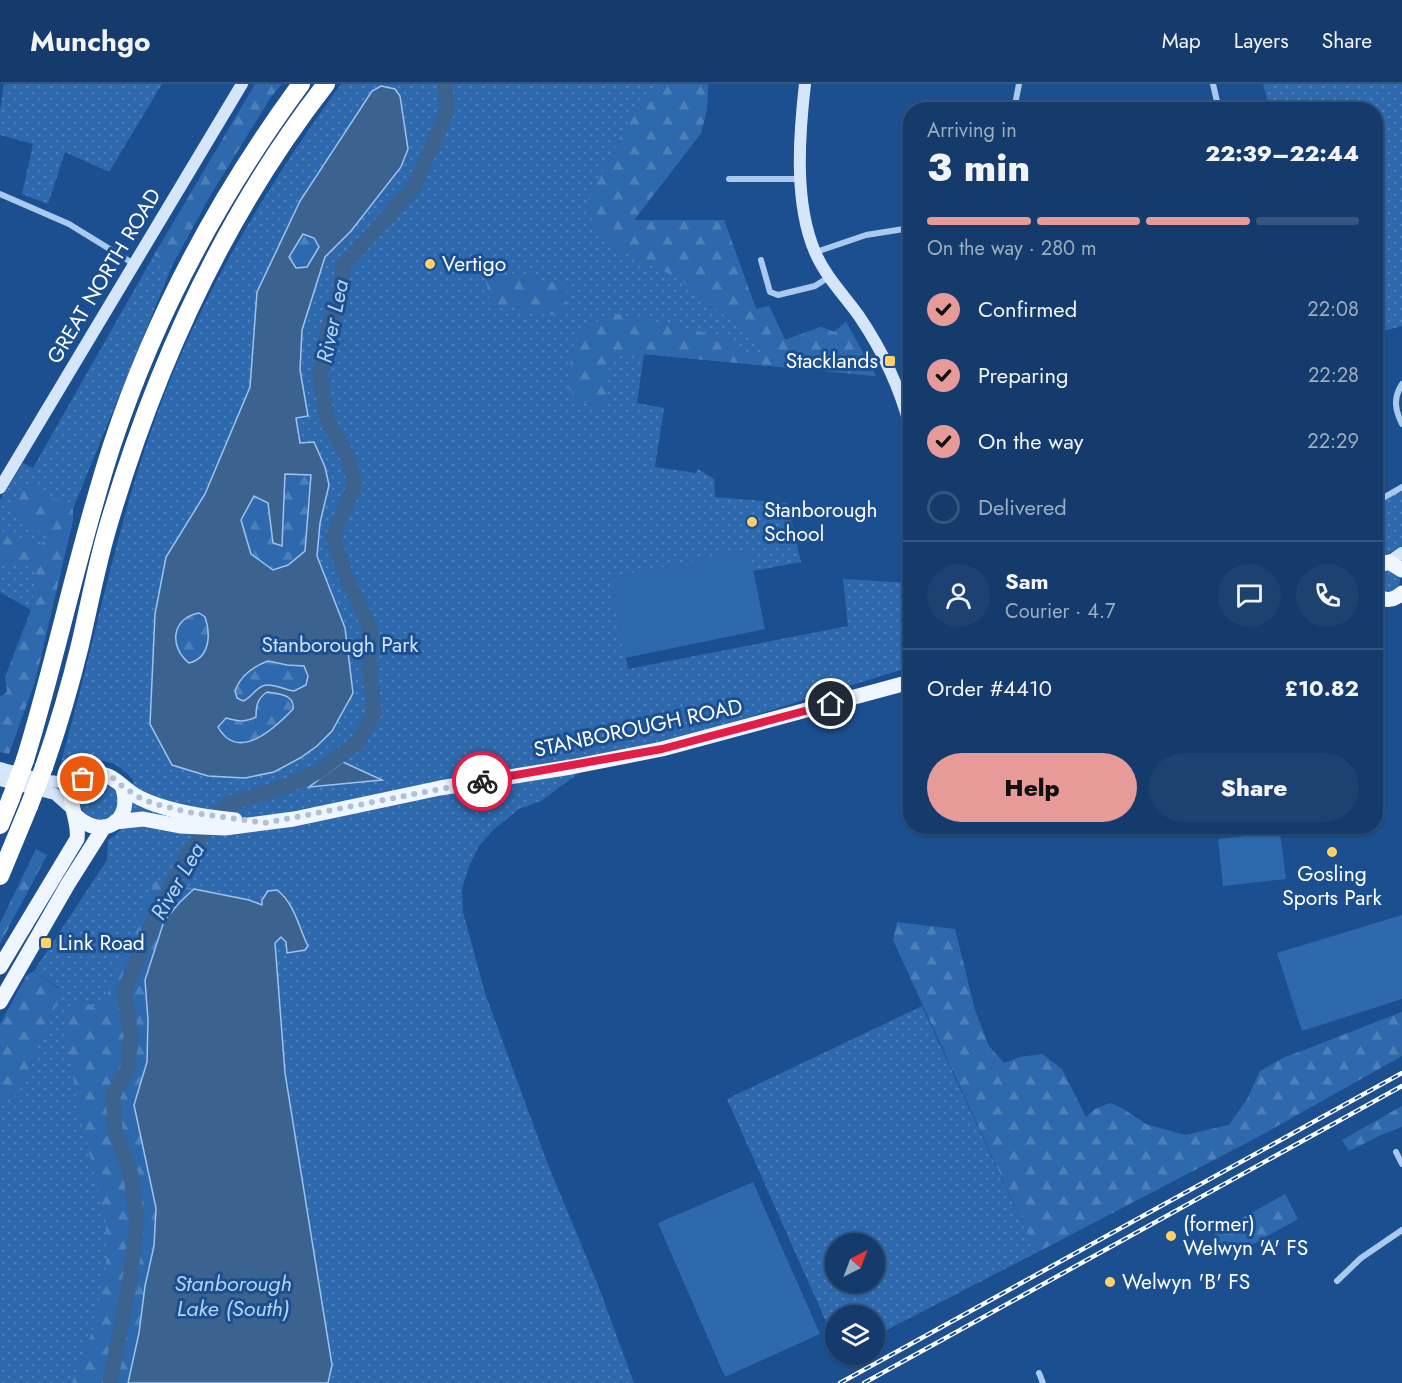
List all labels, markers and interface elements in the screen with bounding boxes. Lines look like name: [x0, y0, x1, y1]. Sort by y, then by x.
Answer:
text: Munchgo: [30, 21, 151, 62]
text: Map: [1162, 26, 1201, 56]
text: Layers: [1234, 26, 1289, 56]
text: Share: [1322, 26, 1372, 56]
text: Arriving in: [927, 116, 1017, 145]
text: 22:39–22:44: [1205, 137, 1359, 169]
text: 3 min: [927, 139, 1030, 196]
street label: GREAT NORTH ROAD: [40, 183, 168, 369]
text: On the way · 280 m: [927, 234, 1097, 263]
place label: Vertigo: [442, 249, 506, 279]
marker: Vertigo: [423, 257, 437, 271]
water label: River Lea: [308, 276, 356, 366]
icon: check: [927, 293, 960, 326]
text: Confirmed: [978, 293, 1077, 325]
text: 22:08: [1307, 295, 1359, 324]
place label: Stacklands: [786, 346, 878, 376]
marker: Stacklands: [883, 354, 897, 368]
icon: check: [927, 359, 960, 392]
text: Preparing: [978, 359, 1069, 391]
text: 22:28: [1308, 361, 1359, 390]
icon: check: [927, 425, 960, 458]
text: On the way: [978, 425, 1083, 457]
text: 22:29: [1307, 427, 1359, 456]
text: Delivered: [978, 491, 1067, 523]
place label: Stanborough School: [764, 495, 877, 549]
marker: Stanborough School: [745, 515, 759, 529]
button: person: [927, 564, 990, 627]
button: chat: [1218, 564, 1281, 627]
button: phone: [1296, 564, 1359, 627]
text: Sam: [1005, 565, 1049, 597]
text: Courier · 4.7: [1005, 597, 1116, 626]
park label: Stanborough Park: [261, 630, 419, 660]
text: Order #4410: [927, 672, 1052, 704]
text: £10.82: [1284, 672, 1359, 704]
pin: [805, 678, 856, 729]
icon: home: [814, 687, 847, 720]
street label: STANBOROUGH ROAD: [531, 691, 745, 765]
courier: [452, 751, 512, 811]
pin: [57, 753, 108, 804]
button: Help: [927, 753, 1137, 822]
button: Share: [1149, 753, 1359, 822]
icon: bag: [66, 762, 99, 795]
icon: bike: [466, 765, 499, 798]
water label: River Lea: [142, 836, 212, 926]
marker: Gosling Sports Park: [1325, 845, 1339, 859]
place label: Gosling Sports Park: [1282, 859, 1382, 913]
place label: Link Road: [58, 928, 145, 958]
marker: Link Road: [39, 936, 53, 950]
place label: (former) Welwyn 'A' FS: [1183, 1209, 1308, 1263]
marker: (former) Welwyn 'A' FS: [1164, 1229, 1178, 1243]
north arrow: [825, 1233, 885, 1293]
map controls: [825, 1233, 885, 1365]
water label: Stanborough Lake (South): [174, 1267, 292, 1324]
place label: Welwyn 'B' FS: [1122, 1267, 1250, 1297]
marker: Welwyn 'B' FS: [1103, 1275, 1117, 1289]
button: layers: [825, 1305, 885, 1365]

